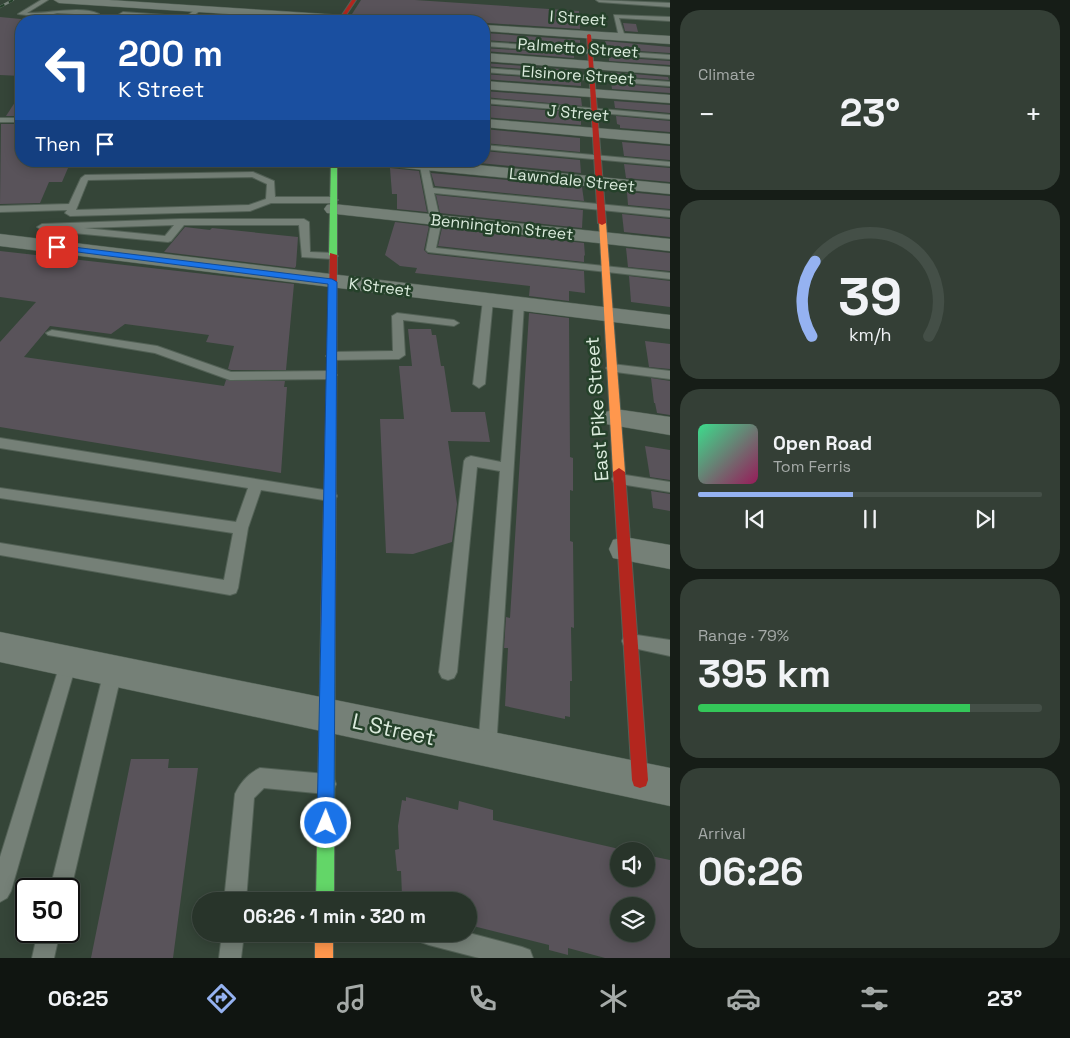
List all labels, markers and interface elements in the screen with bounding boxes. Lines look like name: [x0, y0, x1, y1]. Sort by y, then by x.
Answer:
street label: I Street: [549, 6, 607, 30]
text: 200 m: [118, 32, 223, 76]
street label: Palmetto Street: [517, 33, 639, 63]
icon: left: [35, 35, 100, 100]
street label: Elsinore Street: [521, 61, 635, 89]
text: Climate: [698, 64, 755, 85]
text: K Street: [118, 75, 204, 103]
text: 23°: [840, 89, 900, 137]
text: −: [698, 96, 715, 132]
text: +: [1025, 96, 1042, 132]
street label: J Street: [546, 100, 610, 126]
icon: arrive: [91, 130, 119, 158]
text: Then: [35, 132, 81, 157]
street label: Lawndale Street: [508, 163, 636, 197]
street label: Bennington Street: [430, 209, 574, 245]
pin: [36, 226, 78, 268]
icon: arrive: [43, 233, 71, 261]
text: 39: [838, 264, 902, 330]
street label: K Street: [348, 273, 412, 301]
text: km/h: [849, 323, 891, 346]
street label: East Pike Street: [579, 336, 615, 482]
text: Open Road: [773, 431, 872, 456]
text: Tom Ferris: [773, 456, 851, 477]
icon: previous: [741, 505, 769, 533]
icon: pause: [856, 505, 884, 533]
icon: next: [971, 505, 999, 533]
text: Range · 79%: [698, 625, 789, 646]
text: 395 km: [698, 650, 831, 698]
street label: L Street: [350, 707, 438, 751]
position arrow: [299, 796, 351, 848]
text: Arrival: [698, 823, 746, 844]
map controls: [610, 842, 655, 942]
button: sound: [610, 842, 655, 887]
text: 06:26: [698, 848, 804, 896]
speed limit sign: 50: [15, 878, 80, 943]
button: layers: [610, 897, 655, 942]
text: 06:26 · 1 min · 320 m: [243, 904, 426, 929]
icon: directions: [204, 981, 239, 1016]
icon: music: [334, 981, 369, 1016]
icon: phone: [465, 981, 500, 1016]
icon: climate: [596, 981, 631, 1016]
icon: car: [726, 981, 761, 1016]
icon: filters: [857, 981, 892, 1016]
text: 06:25: [48, 984, 108, 1012]
text: 23°: [987, 984, 1022, 1012]

